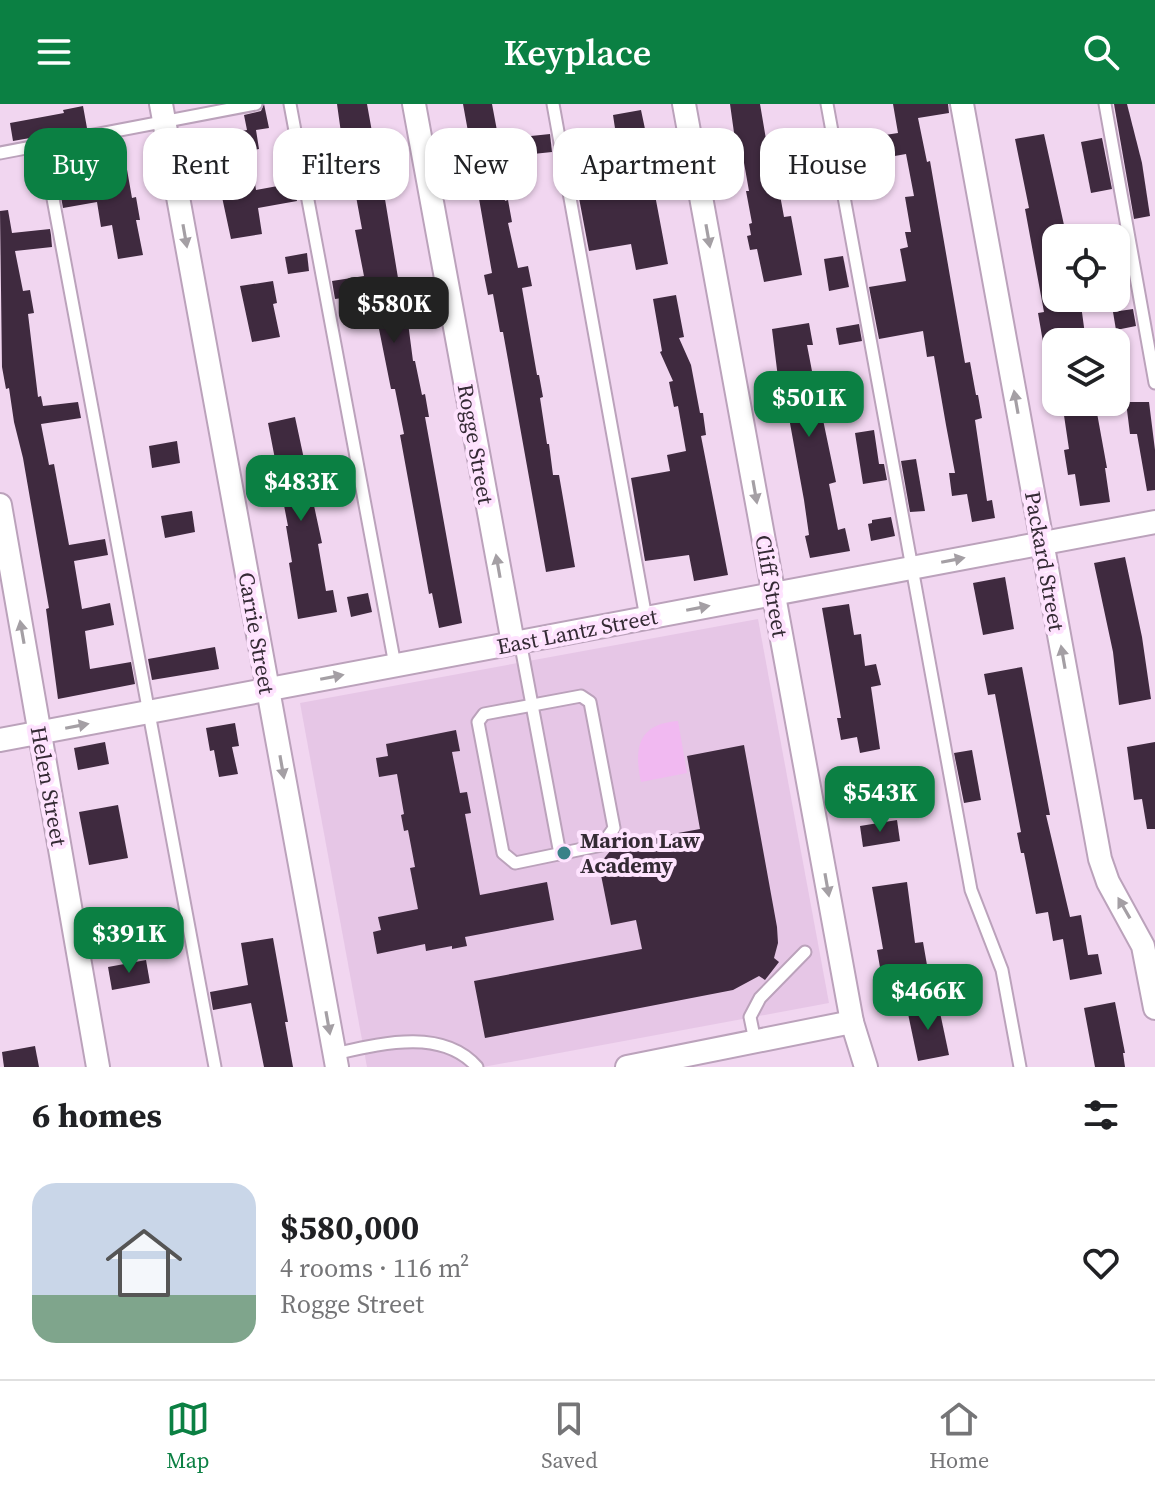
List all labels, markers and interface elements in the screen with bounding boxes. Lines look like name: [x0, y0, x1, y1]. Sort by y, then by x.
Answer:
text: Keyplace: [504, 28, 651, 77]
icon: menu: [32, 30, 76, 74]
icon: search: [1079, 30, 1123, 74]
chip: Buy: [24, 128, 127, 200]
chip: Rent: [143, 128, 257, 200]
chip: Filters: [273, 128, 409, 200]
chip: New: [425, 128, 537, 200]
chip: Apartment: [553, 128, 744, 200]
chip: House: [760, 128, 895, 200]
one-way arrow: [179, 224, 191, 249]
one-way arrow: [702, 224, 714, 249]
map controls: [1042, 224, 1130, 416]
button: locate: [1042, 224, 1130, 312]
pin: $580K: [338, 277, 450, 345]
text: $580K: [357, 285, 431, 321]
button: layers: [1042, 328, 1130, 416]
pin: $501K: [753, 371, 865, 439]
text: $501K: [772, 379, 846, 415]
street label: Rogge Street: [451, 381, 501, 507]
one-way arrow: [1010, 389, 1022, 414]
pin: $483K: [245, 455, 357, 523]
text: $483K: [264, 463, 338, 499]
one-way arrow: [749, 479, 761, 504]
street label: Packard Street: [1018, 489, 1072, 634]
street label: Cliff Street: [748, 532, 796, 640]
one-way arrow: [492, 553, 504, 578]
one-way arrow: [941, 553, 966, 566]
street label: Carrie Street: [232, 570, 283, 697]
street label: East Lantz Street: [494, 601, 661, 661]
one-way arrow: [685, 602, 710, 614]
one-way arrow: [16, 619, 28, 644]
one-way arrow: [1056, 645, 1069, 670]
one-way arrow: [320, 670, 345, 683]
one-way arrow: [64, 719, 89, 731]
street label: Helen Street: [24, 724, 74, 849]
one-way arrow: [276, 755, 288, 780]
pin: $543K: [824, 766, 936, 834]
text: $543K: [843, 774, 917, 810]
place label: Marion Law Academy: [580, 825, 701, 880]
marker: Marion Law Academy: [555, 844, 573, 862]
one-way arrow: [821, 873, 834, 898]
one-way arrow: [1117, 897, 1131, 919]
pin: $391K: [73, 907, 185, 975]
text: $391K: [92, 915, 166, 951]
pin: $466K: [872, 964, 984, 1032]
text: $466K: [891, 972, 965, 1008]
one-way arrow: [323, 1011, 335, 1036]
text: 6 homes: [32, 1092, 162, 1138]
icon: filters: [1079, 1093, 1123, 1137]
text: $580,000: [280, 1204, 419, 1250]
icon: home: [96, 1215, 192, 1311]
icon: heart: [1079, 1241, 1123, 1285]
text: 4 rooms · 116 m²: [280, 1250, 469, 1286]
text: Rogge Street: [280, 1286, 424, 1322]
tab: Map: [166, 1397, 210, 1475]
tab: Saved: [541, 1397, 598, 1475]
tab: Home: [929, 1397, 989, 1475]

